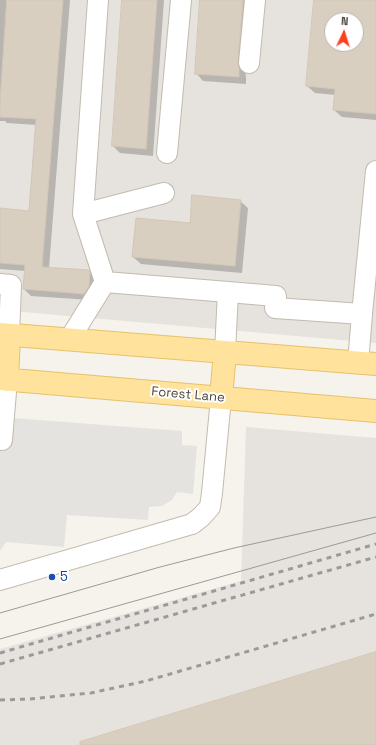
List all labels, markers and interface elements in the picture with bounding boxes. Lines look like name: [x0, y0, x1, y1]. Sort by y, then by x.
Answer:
north arrow: [324, 12, 364, 52]
text: N: [341, 14, 349, 28]
street label: Forest Lane: [151, 384, 225, 406]
place label: 5: [60, 569, 68, 585]
marker: 5: [47, 572, 57, 582]

